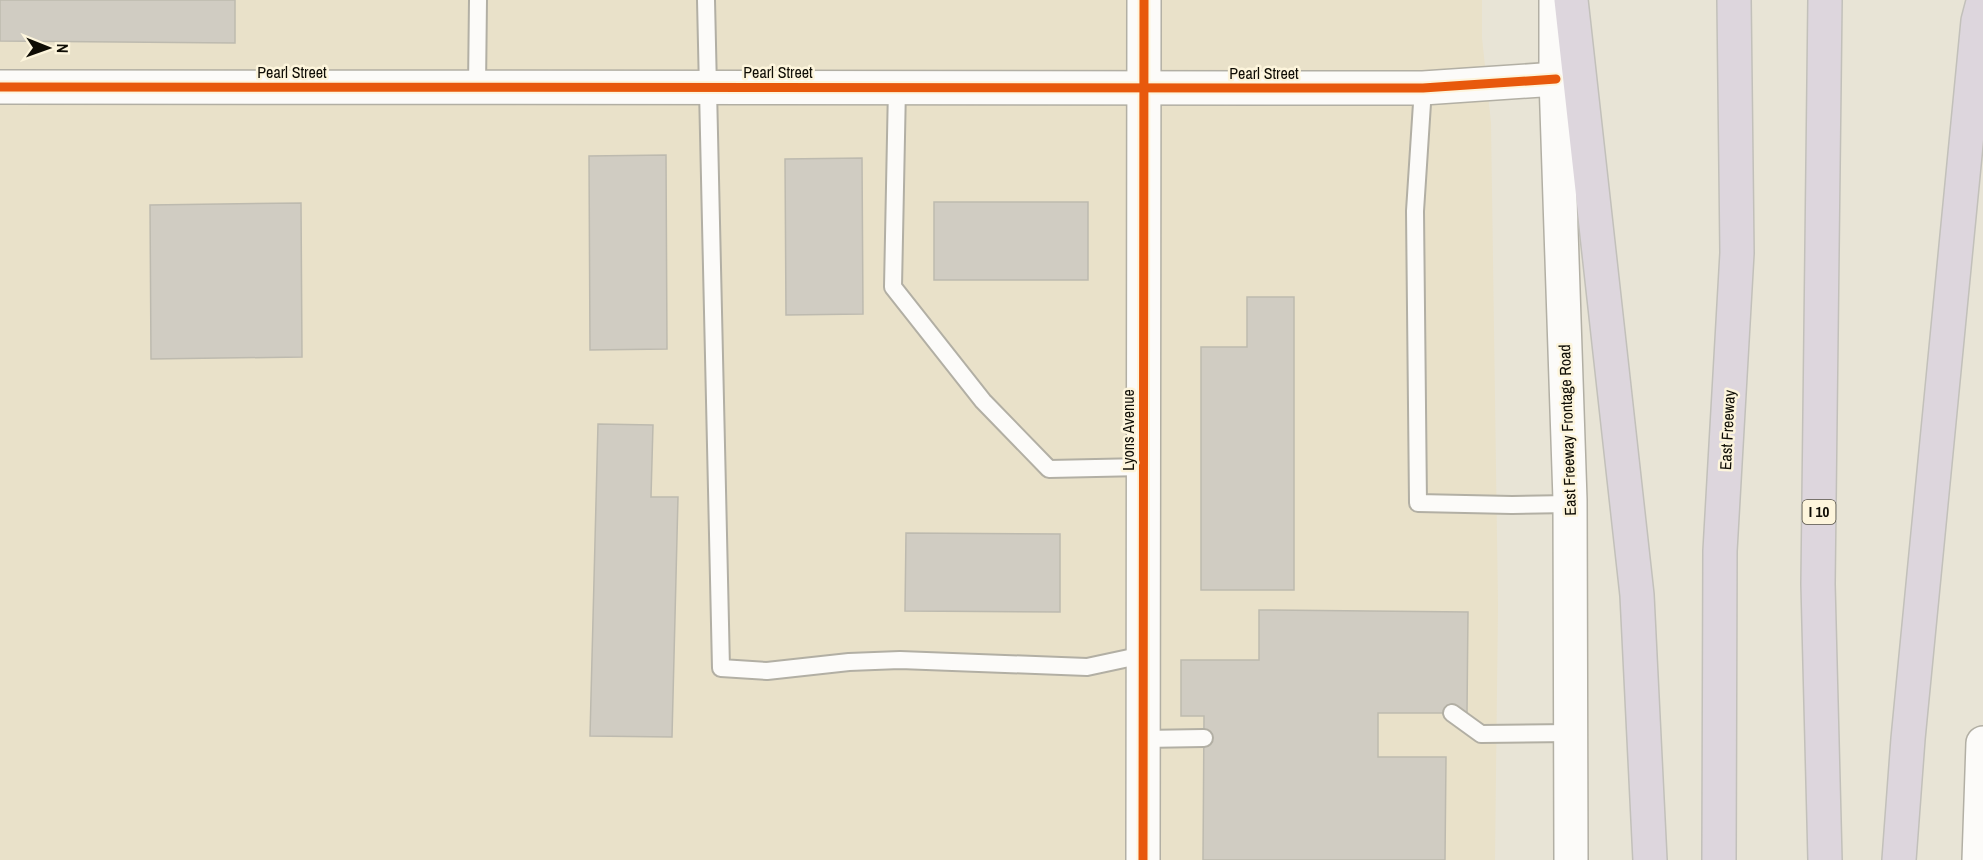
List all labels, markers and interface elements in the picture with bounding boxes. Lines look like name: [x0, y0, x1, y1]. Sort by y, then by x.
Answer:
north arrow: [18, 18, 78, 78]
text: N: [52, 43, 74, 53]
street label: Pearl Street: [257, 61, 327, 83]
street label: Pearl Street: [743, 61, 813, 83]
street label: Pearl Street: [1229, 62, 1299, 84]
street label: East Freeway Frontage Road: [1553, 344, 1581, 516]
street label: Lyons Avenue: [1117, 389, 1139, 471]
street label: East Freeway: [1714, 389, 1740, 471]
road number: I 10: [1802, 500, 1836, 524]

